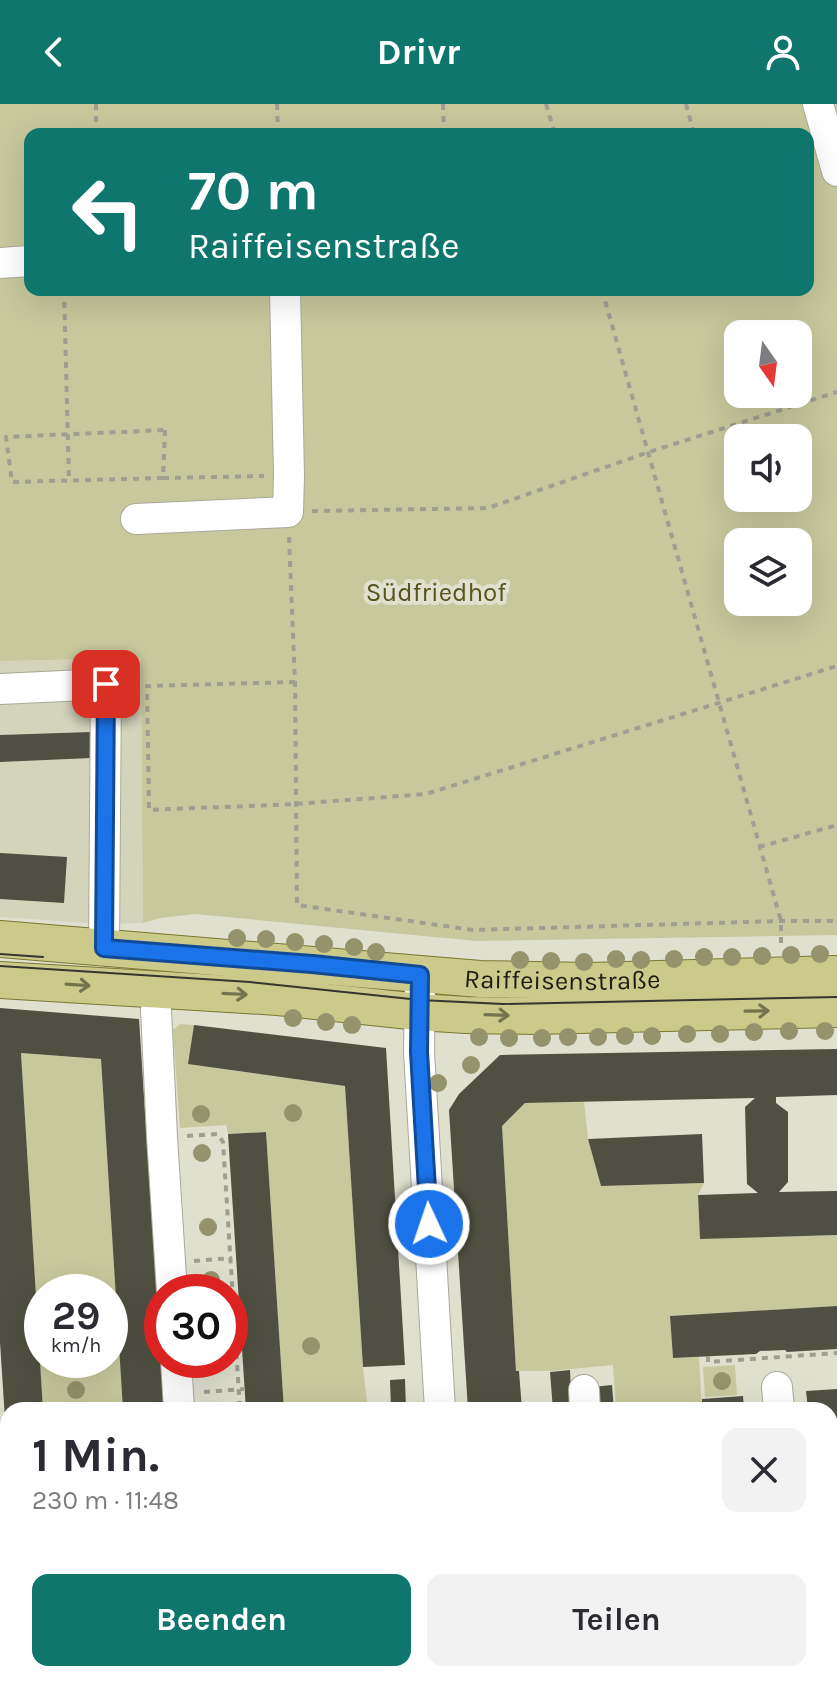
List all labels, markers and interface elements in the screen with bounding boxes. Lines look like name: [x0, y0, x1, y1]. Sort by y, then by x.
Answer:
icon: back: [32, 30, 76, 74]
icon: person: [761, 30, 805, 74]
text: Drivr: [377, 31, 460, 73]
text: 70 m: [188, 158, 319, 223]
icon: left: [56, 160, 160, 264]
text: Raiffeisenstraße: [188, 225, 459, 267]
north arrow: [724, 320, 812, 408]
map controls: [724, 320, 812, 616]
button: sound: [724, 424, 812, 512]
button: layers: [724, 528, 812, 616]
park label: Südfriedhof: [366, 577, 507, 608]
pin: [72, 650, 140, 718]
icon: arrive: [84, 662, 128, 706]
street label: Raiffeisenstraße: [463, 963, 661, 997]
one-way arrow: [64, 978, 91, 993]
one-way arrow: [221, 987, 248, 1002]
one-way arrow: [743, 1004, 770, 1019]
one-way arrow: [483, 1008, 510, 1023]
position arrow: [387, 1182, 471, 1266]
speed limit sign: 30: [144, 1274, 248, 1378]
text: 29: [52, 1292, 100, 1339]
text: km/h: [51, 1334, 101, 1357]
text: 1 Min.: [32, 1427, 159, 1483]
button: close: [722, 1428, 806, 1512]
text: 230 m · 11:48: [32, 1485, 179, 1516]
button: Beenden: [32, 1574, 411, 1666]
button: Teilen: [427, 1574, 806, 1666]

